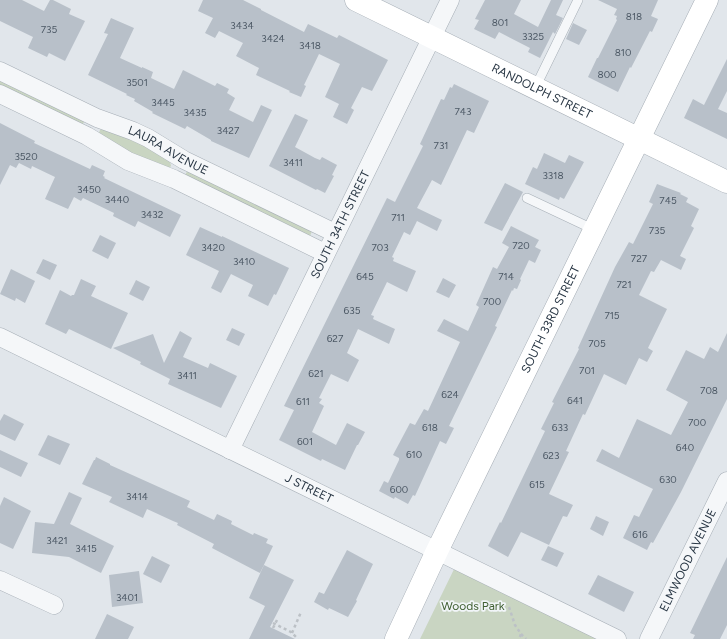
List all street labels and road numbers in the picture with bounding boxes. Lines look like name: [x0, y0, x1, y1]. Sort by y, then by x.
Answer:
street label: RANDOLPH STREET: [489, 61, 595, 122]
street label: LAURA AVENUE: [126, 123, 210, 178]
street label: SOUTH 34TH STREET: [308, 168, 373, 281]
street label: SOUTH 33RD STREET: [518, 263, 583, 375]
street label: J STREET: [283, 471, 336, 506]
street label: ELMWOOD AVENUE: [657, 506, 719, 614]

